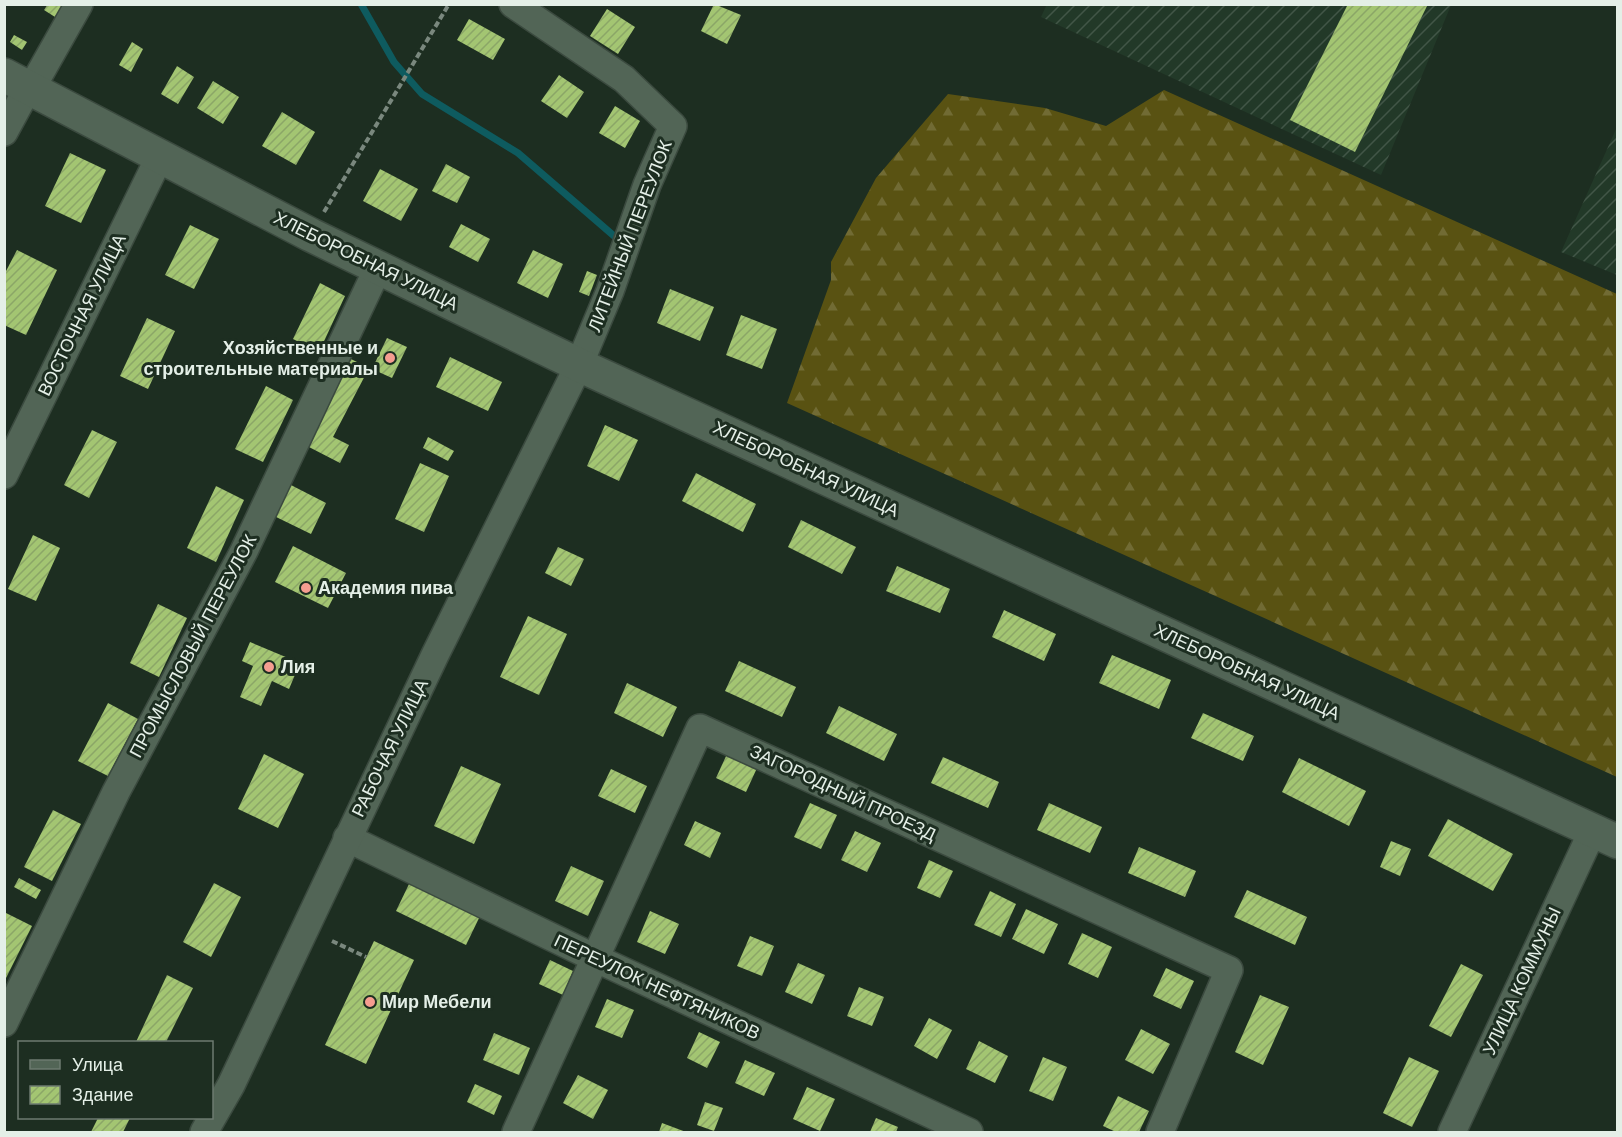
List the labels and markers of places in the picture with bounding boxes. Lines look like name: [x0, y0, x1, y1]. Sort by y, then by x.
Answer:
place label: Хозяйственные и строительные материалы: [144, 336, 378, 381]
marker: Хозяйственные и строительные материалы: [383, 351, 397, 365]
place label: Академия пива: [318, 576, 454, 600]
marker: Академия пива: [299, 581, 313, 595]
place label: Лия: [281, 655, 315, 679]
marker: Лия: [262, 660, 276, 674]
place label: Мир Мебели: [382, 990, 492, 1014]
marker: Мир Мебели: [363, 995, 377, 1009]

